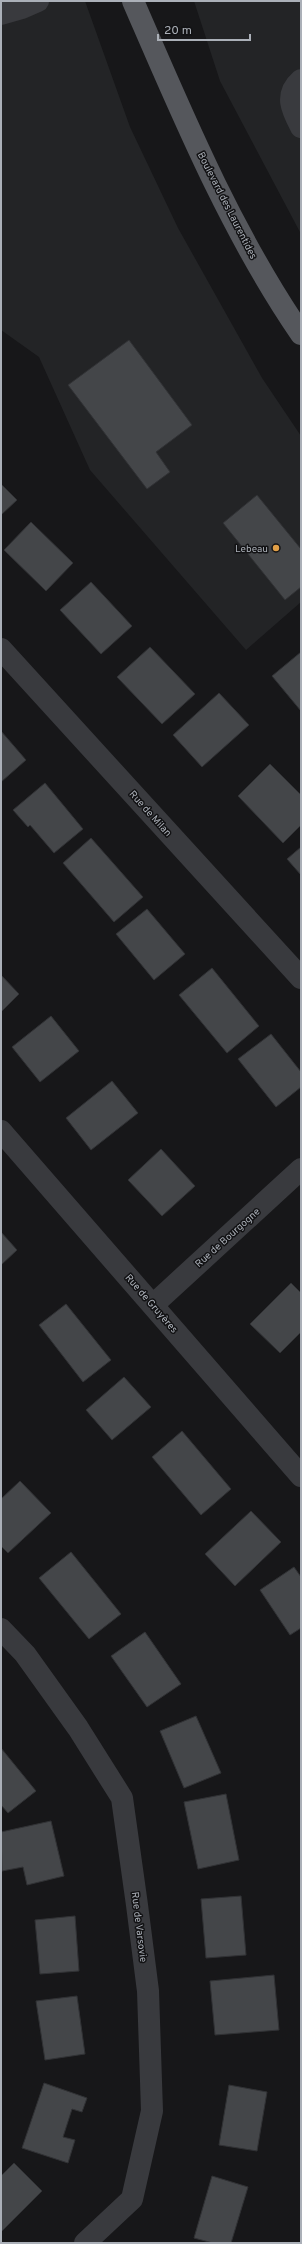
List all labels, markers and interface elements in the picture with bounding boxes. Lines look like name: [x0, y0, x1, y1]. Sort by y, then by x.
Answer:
scale bar: [158, 16, 250, 42]
text: 20 m: [164, 23, 192, 39]
street label: Boulevard des Laurentides: [194, 150, 259, 262]
place label: Lebeau: [235, 543, 268, 556]
marker: Lebeau: [271, 543, 281, 553]
street label: Rue de Milan: [126, 788, 174, 840]
street label: Rue de Bourgogne: [193, 1206, 263, 1271]
street label: Rue de Gruyères: [122, 1272, 180, 1336]
street label: Rue de Varsovie: [128, 1891, 149, 1963]

